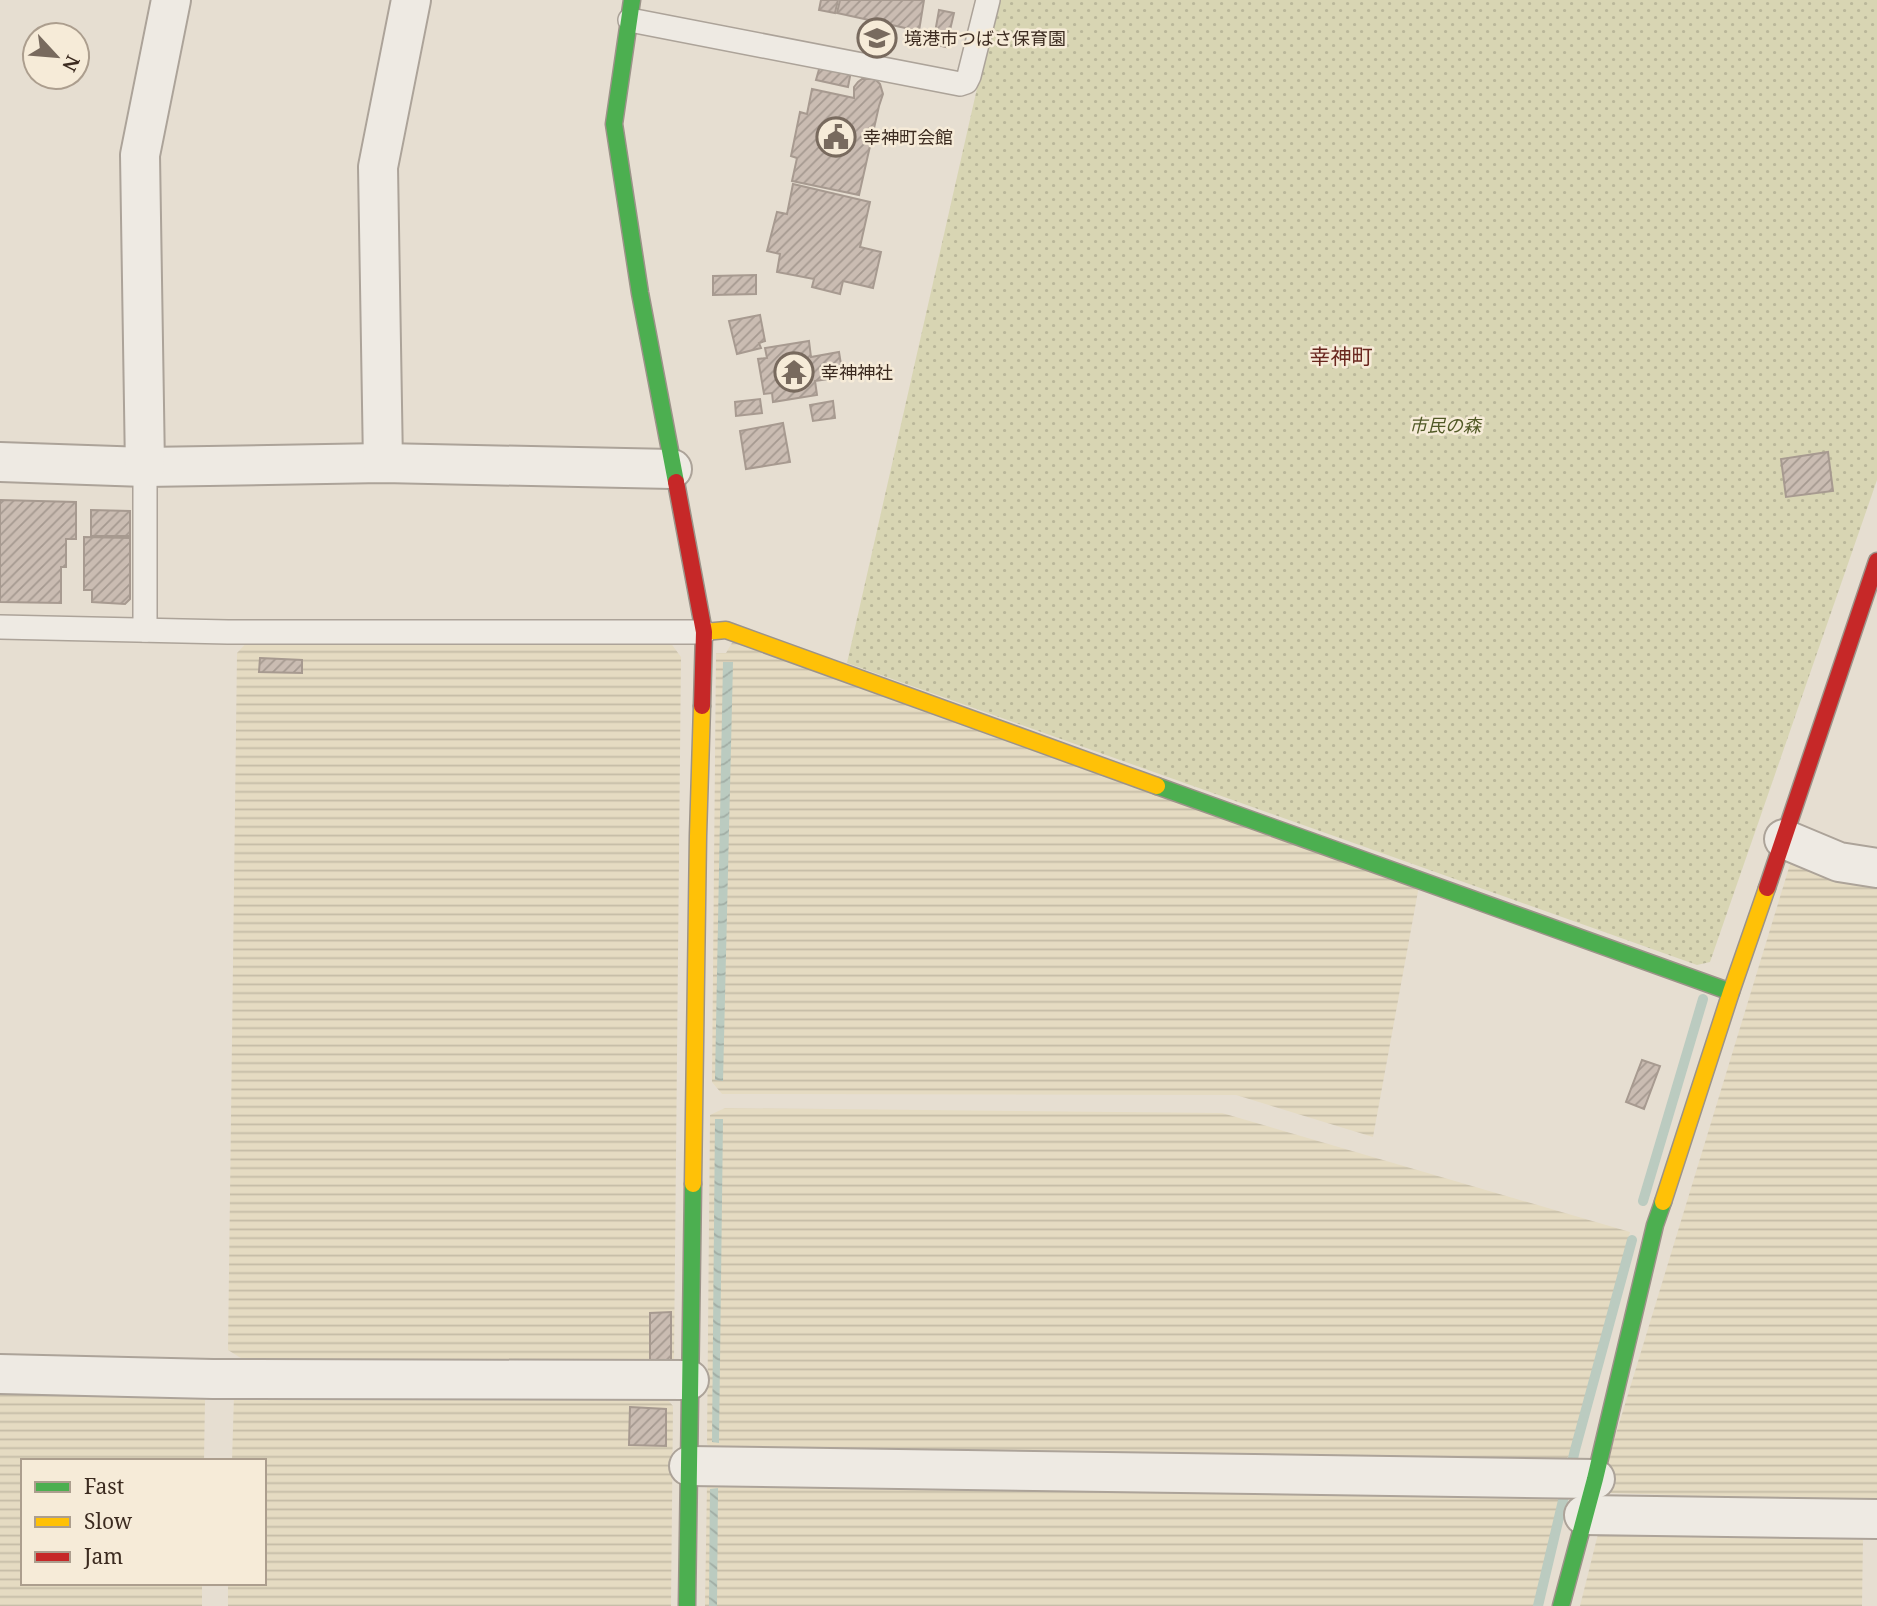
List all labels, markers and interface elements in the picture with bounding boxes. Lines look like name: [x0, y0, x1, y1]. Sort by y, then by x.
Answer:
school or university icon: 境港市つばさ保育園: [856, 17, 898, 59]
north arrow: [21, 21, 91, 91]
place label: 境港市つばさ保育園: [904, 26, 1066, 50]
text: N: [56, 51, 86, 76]
public building icon: 幸神町会館: [815, 116, 857, 158]
place label: 幸神町会館: [863, 125, 953, 149]
district label: 幸神町: [1310, 342, 1373, 370]
temple icon: 幸神神社: [773, 351, 815, 393]
place label: 幸神神社: [821, 360, 893, 384]
park label: 市民の森: [1409, 413, 1483, 437]
legend: [21, 1459, 266, 1585]
text: Fast: [84, 1472, 124, 1500]
text: Slow: [84, 1507, 133, 1535]
text: Jam: [83, 1542, 123, 1570]

